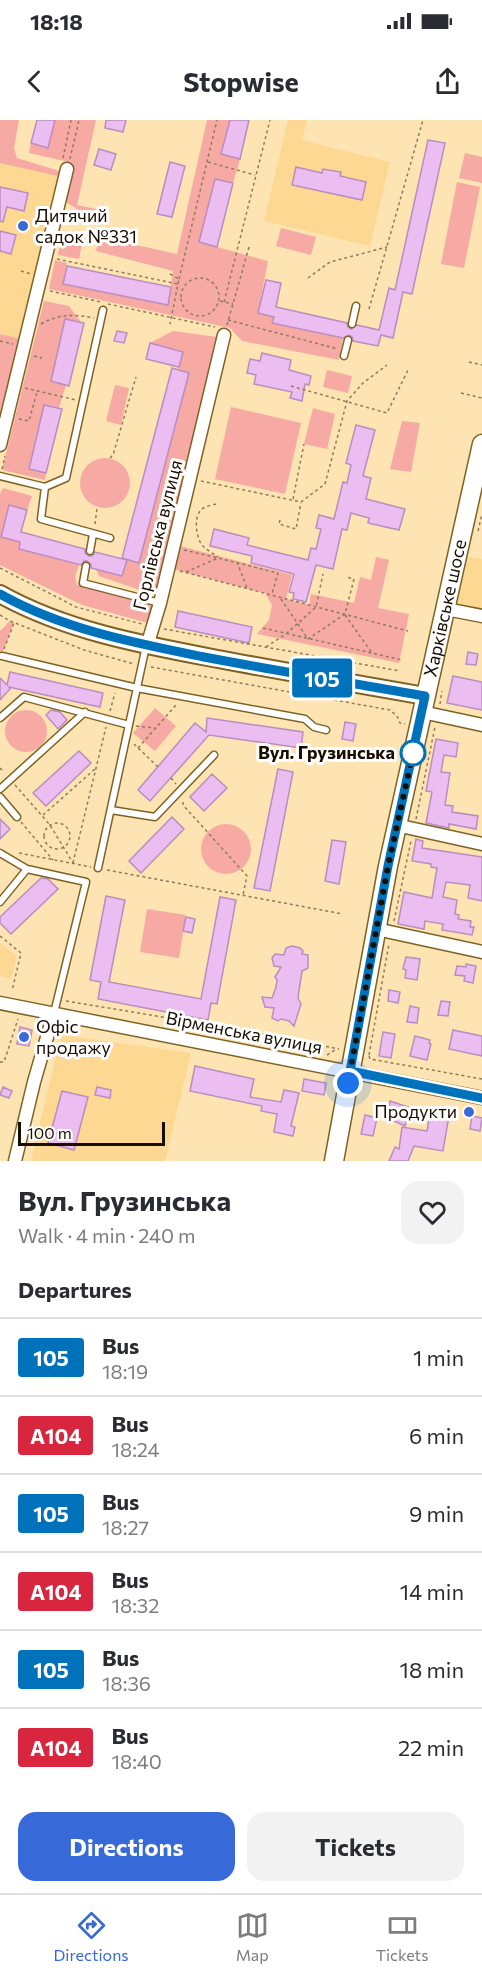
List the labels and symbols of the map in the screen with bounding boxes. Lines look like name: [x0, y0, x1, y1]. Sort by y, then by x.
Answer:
place label: Дитячий садок №331: [35, 204, 137, 247]
marker: Дитячий садок №331: [16, 219, 30, 233]
street label: Горлівська вулиця: [128, 457, 186, 612]
street label: Харківське шосе: [418, 537, 470, 679]
line badge: 105: [288, 658, 356, 698]
marker: Вул. Грузинська: [400, 740, 426, 766]
place label: Вул. Грузинська: [258, 741, 395, 763]
street label: Вірменська вулиця: [164, 1006, 324, 1058]
place label: Офіс продажу: [36, 1015, 111, 1058]
marker: Офіс продажу: [17, 1030, 31, 1044]
your location: [333, 1068, 363, 1098]
place label: Продукти: [374, 1100, 457, 1122]
marker: Продукти: [462, 1105, 476, 1119]
scale bar: [18, 1119, 165, 1146]

